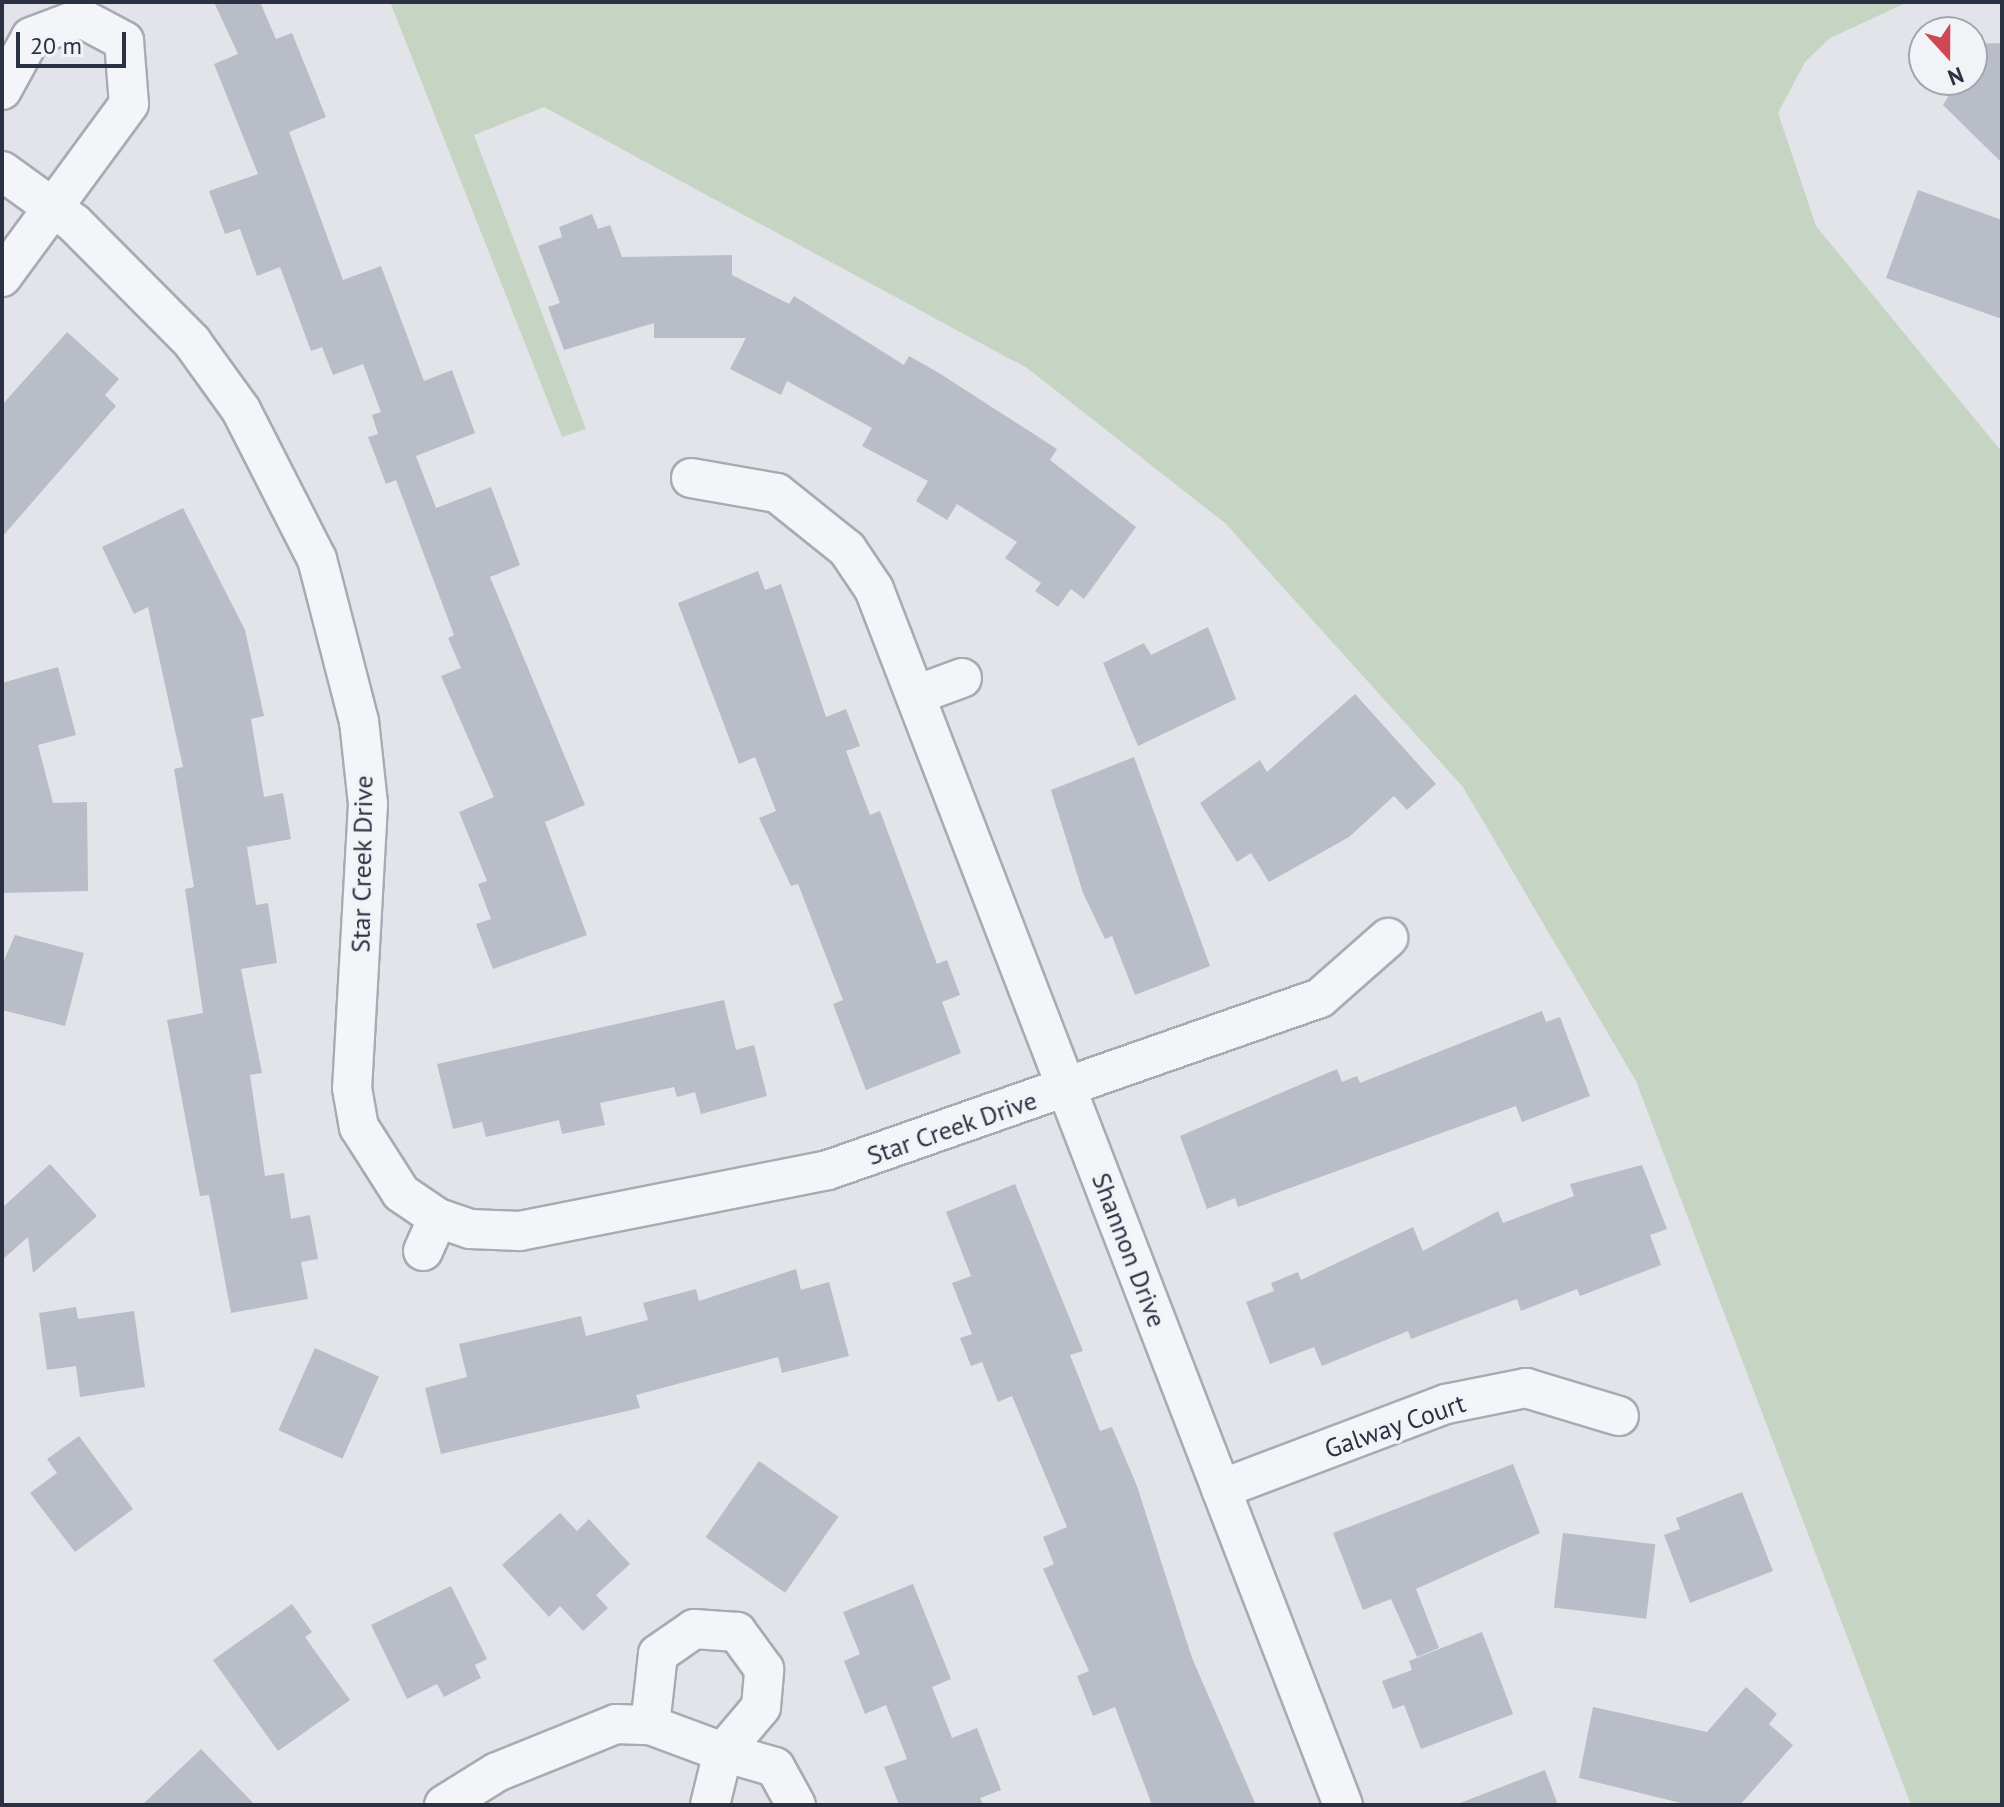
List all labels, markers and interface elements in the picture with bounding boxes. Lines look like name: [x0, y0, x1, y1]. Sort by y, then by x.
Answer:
scale bar: [20, 16, 130, 66]
north arrow: [1908, 16, 1988, 96]
text: 20 m: [30, 30, 82, 61]
text: N: [1944, 61, 1968, 92]
street label: Star Creek Drive: [345, 775, 379, 953]
street label: Star Creek Drive: [863, 1084, 1041, 1172]
street label: Shannon Drive: [1085, 1168, 1173, 1332]
street label: Galway Court: [1320, 1387, 1470, 1465]

